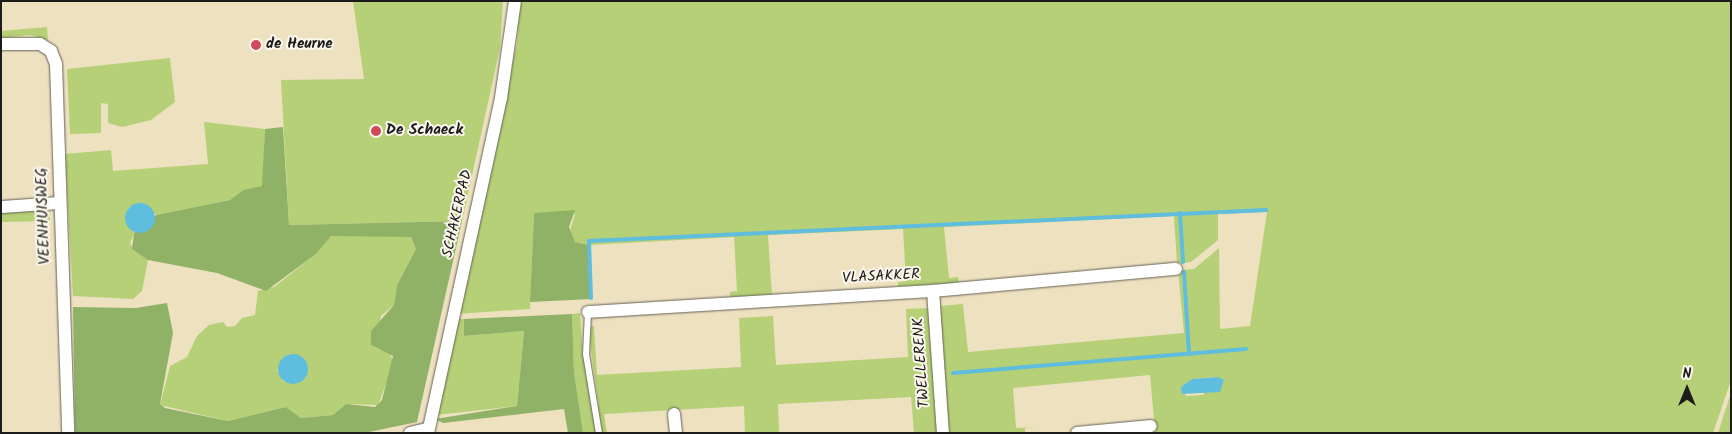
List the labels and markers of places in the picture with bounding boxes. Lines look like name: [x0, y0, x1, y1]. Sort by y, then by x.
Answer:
place label: de Heurne: [266, 36, 333, 54]
marker: de Heurne: [250, 39, 262, 51]
place label: De Schaeck: [386, 122, 463, 140]
marker: De Schaeck: [370, 125, 382, 137]

